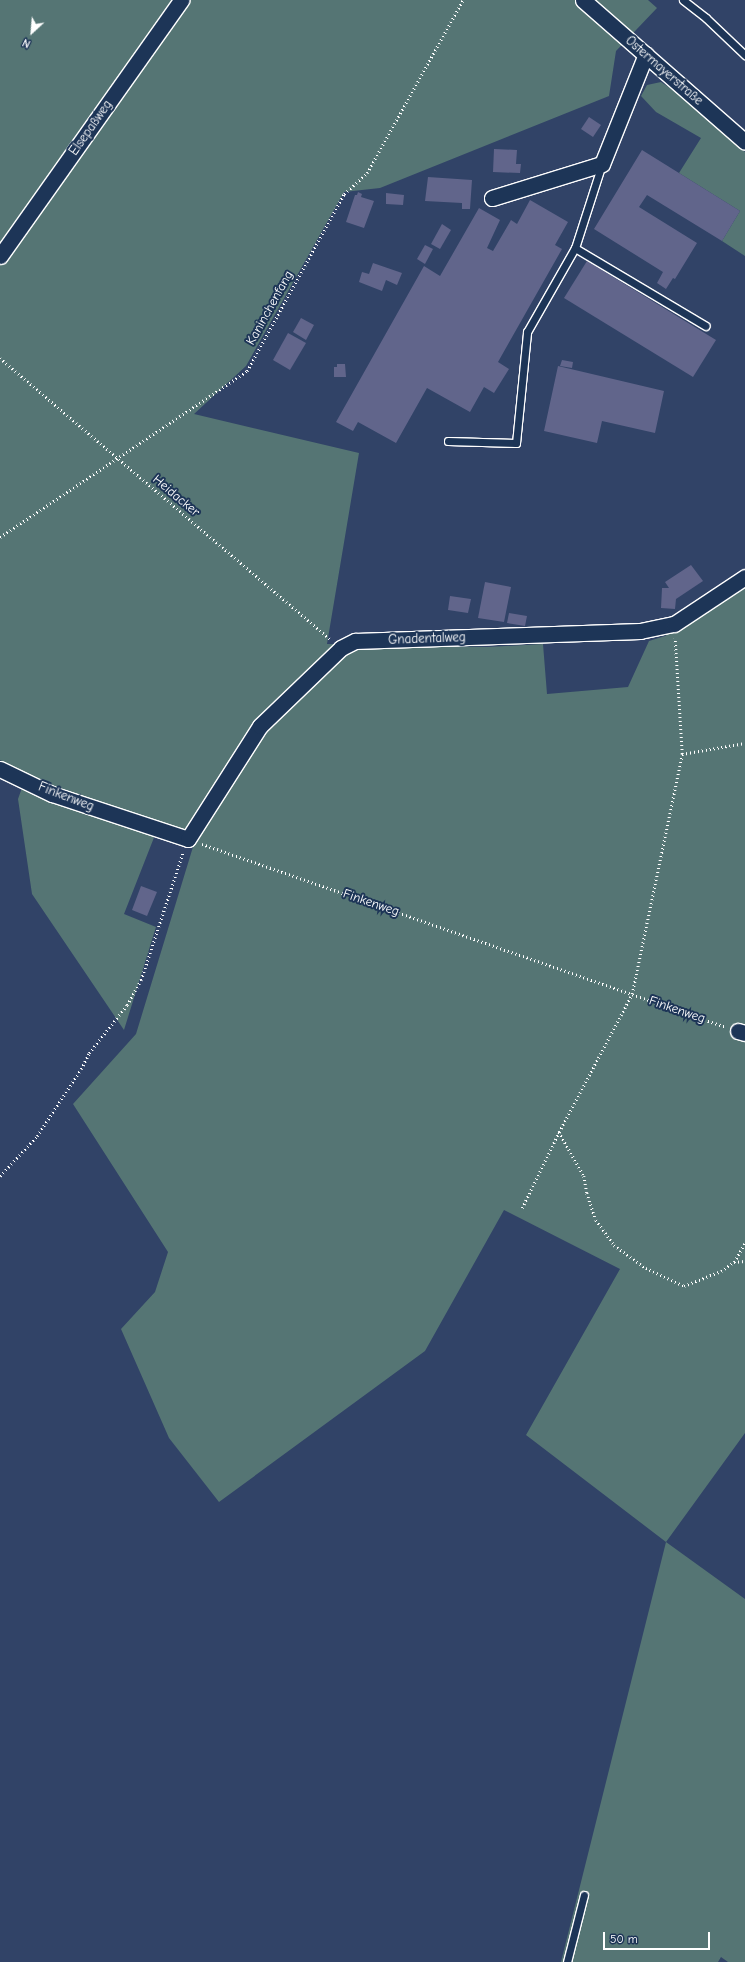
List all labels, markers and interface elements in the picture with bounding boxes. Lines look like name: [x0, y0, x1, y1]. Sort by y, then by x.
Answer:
north arrow: [12, 12, 52, 52]
street label: Ostermayerstraße: [622, 33, 706, 109]
text: N: [20, 36, 33, 51]
street label: Elsepaßweg: [66, 97, 116, 159]
street label: Kaninchenfang: [243, 268, 297, 348]
street label: Heidacker: [149, 472, 203, 520]
street label: Gnadentalweg: [388, 630, 466, 648]
street label: Finkenweg: [36, 779, 96, 815]
street label: Finkenweg: [341, 886, 401, 920]
street label: Finkenweg: [647, 993, 707, 1027]
scale bar: [605, 1924, 712, 1950]
text: 50 m: [610, 1932, 638, 1946]

